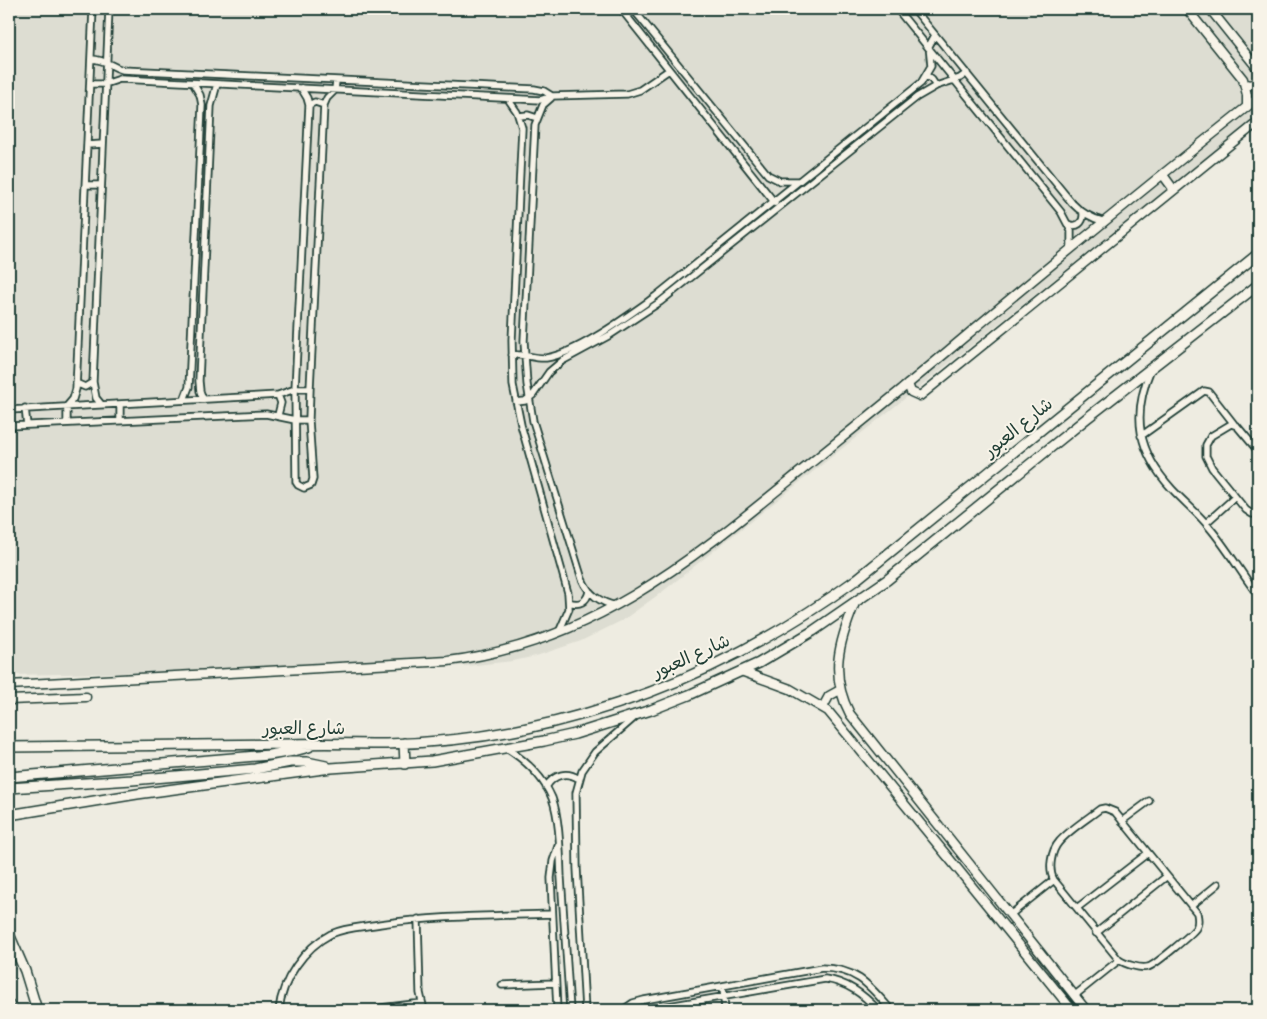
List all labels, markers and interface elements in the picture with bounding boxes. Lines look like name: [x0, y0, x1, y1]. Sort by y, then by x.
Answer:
street label: شارع العبور: [977, 392, 1058, 464]
street label: شارع العبور: [647, 629, 734, 685]
street label: شارع العبور: [261, 717, 345, 740]

